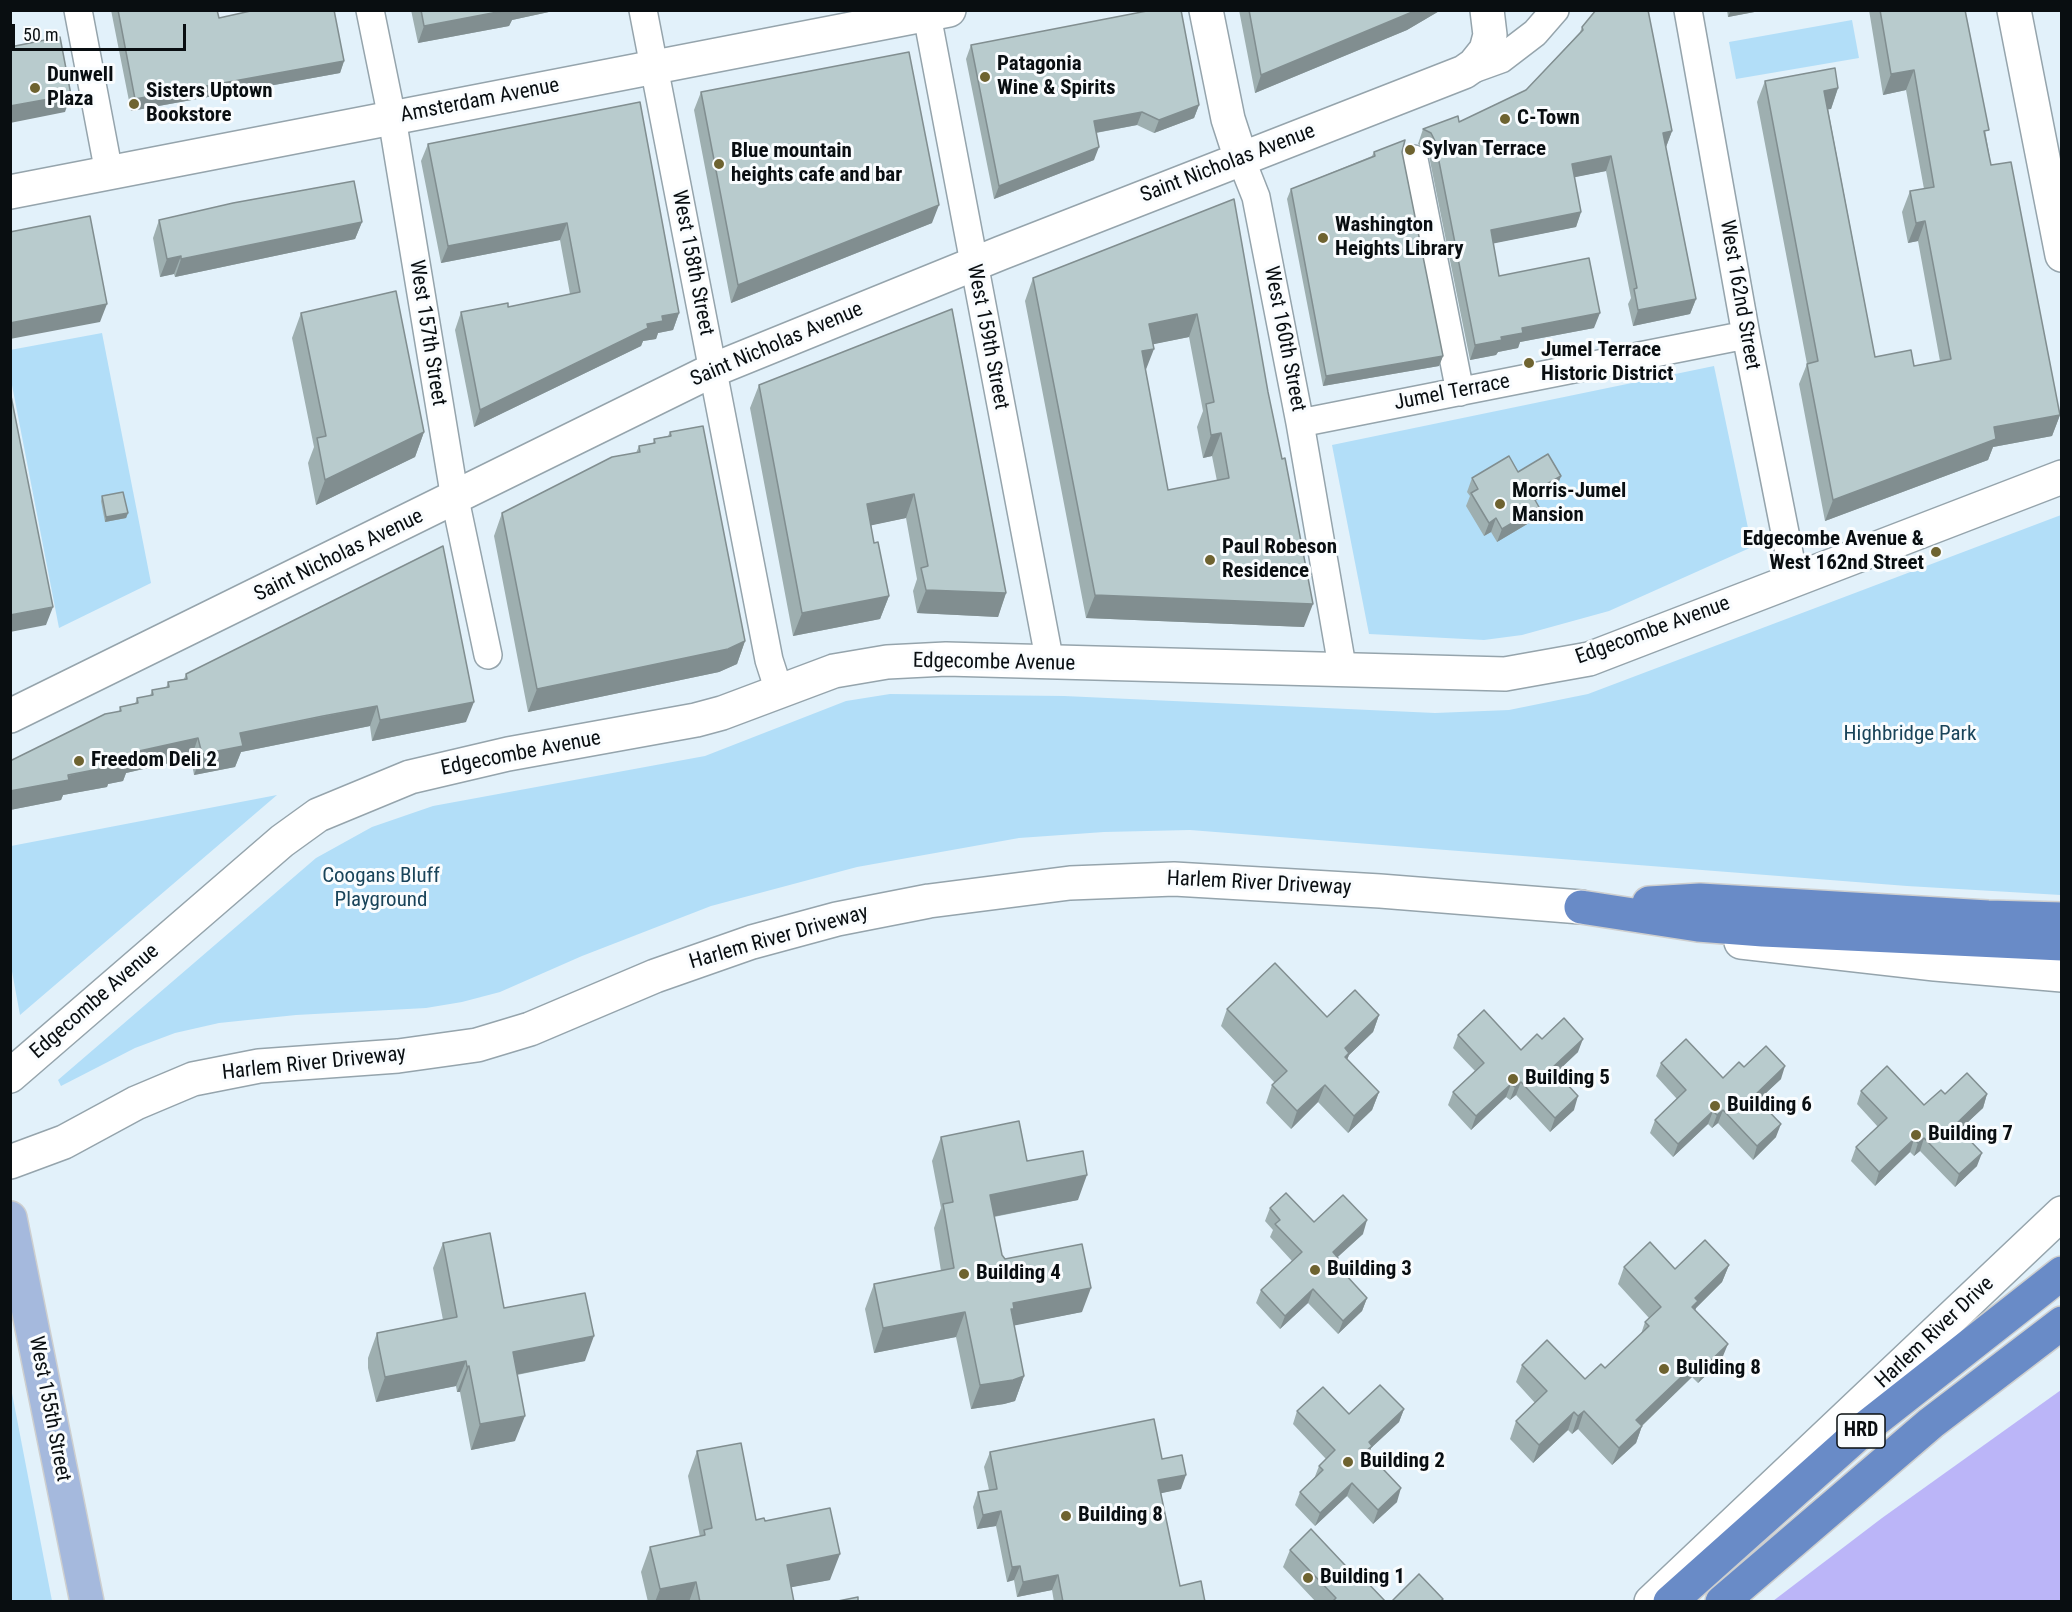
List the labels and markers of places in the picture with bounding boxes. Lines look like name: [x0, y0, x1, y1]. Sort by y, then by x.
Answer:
place label: Patagonia Wine & Spirits: [997, 52, 1115, 102]
place label: Dunwell Plaza: [47, 63, 113, 113]
marker: Patagonia Wine & Spirits: [978, 70, 992, 84]
place label: Sisters Uptown Bookstore: [146, 79, 273, 129]
marker: Dunwell Plaza: [28, 81, 42, 95]
marker: Sisters Uptown Bookstore: [127, 97, 141, 111]
place label: C-Town: [1517, 106, 1580, 132]
marker: C-Town: [1498, 112, 1512, 126]
place label: Sylvan Terrace: [1422, 137, 1546, 163]
place label: Blue mountain heights cafe and bar: [731, 139, 902, 189]
marker: Sylvan Terrace: [1403, 143, 1417, 157]
marker: Blue mountain heights cafe and bar: [712, 157, 726, 171]
place label: Washington Heights Library: [1335, 213, 1464, 263]
marker: Washington Heights Library: [1316, 231, 1330, 245]
place label: Jumel Terrace Historic District: [1541, 338, 1674, 388]
marker: Jumel Terrace Historic District: [1522, 356, 1536, 370]
place label: Morris-Jumel Mansion: [1512, 479, 1626, 529]
marker: Morris-Jumel Mansion: [1493, 497, 1507, 511]
place label: Edgecombe Avenue & West 162nd Street: [1743, 527, 1924, 577]
place label: Paul Robeson Residence: [1222, 535, 1337, 585]
marker: Edgecombe Avenue & West 162nd Street: [1929, 545, 1943, 559]
marker: Paul Robeson Residence: [1203, 553, 1217, 567]
place label: Freedom Deli 2: [91, 748, 217, 774]
marker: Freedom Deli 2: [72, 754, 86, 768]
place label: Building 5: [1525, 1066, 1610, 1092]
marker: Building 5: [1506, 1072, 1520, 1086]
place label: Building 6: [1727, 1093, 1812, 1119]
marker: Building 6: [1708, 1099, 1722, 1113]
place label: Building 7: [1928, 1122, 2013, 1148]
marker: Building 7: [1909, 1128, 1923, 1142]
place label: Building 3: [1327, 1257, 1412, 1283]
place label: Building 4: [976, 1261, 1061, 1287]
marker: Building 3: [1308, 1263, 1322, 1277]
marker: Building 4: [957, 1267, 971, 1281]
place label: Buliding 8: [1676, 1356, 1761, 1382]
marker: Buliding 8: [1657, 1362, 1671, 1376]
place label: Building 2: [1360, 1449, 1445, 1475]
marker: Building 2: [1341, 1455, 1355, 1469]
place label: Building 8: [1078, 1503, 1163, 1529]
marker: Building 8: [1059, 1509, 1073, 1523]
place label: Building 1: [1320, 1565, 1405, 1591]
marker: Building 1: [1301, 1571, 1315, 1585]

